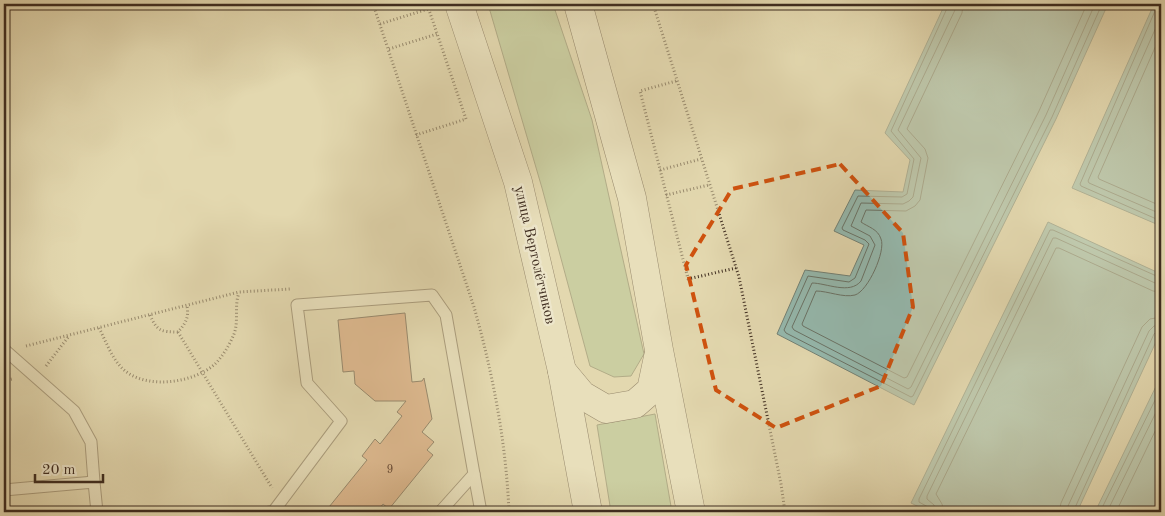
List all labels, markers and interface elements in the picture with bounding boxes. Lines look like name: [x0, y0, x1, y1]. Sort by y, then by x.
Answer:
street label: улица Вертолётчиков: [511, 184, 557, 326]
scale bar: [35, 451, 102, 483]
text: 20 m: [42, 463, 76, 478]
house number: 9: [387, 464, 393, 476]

